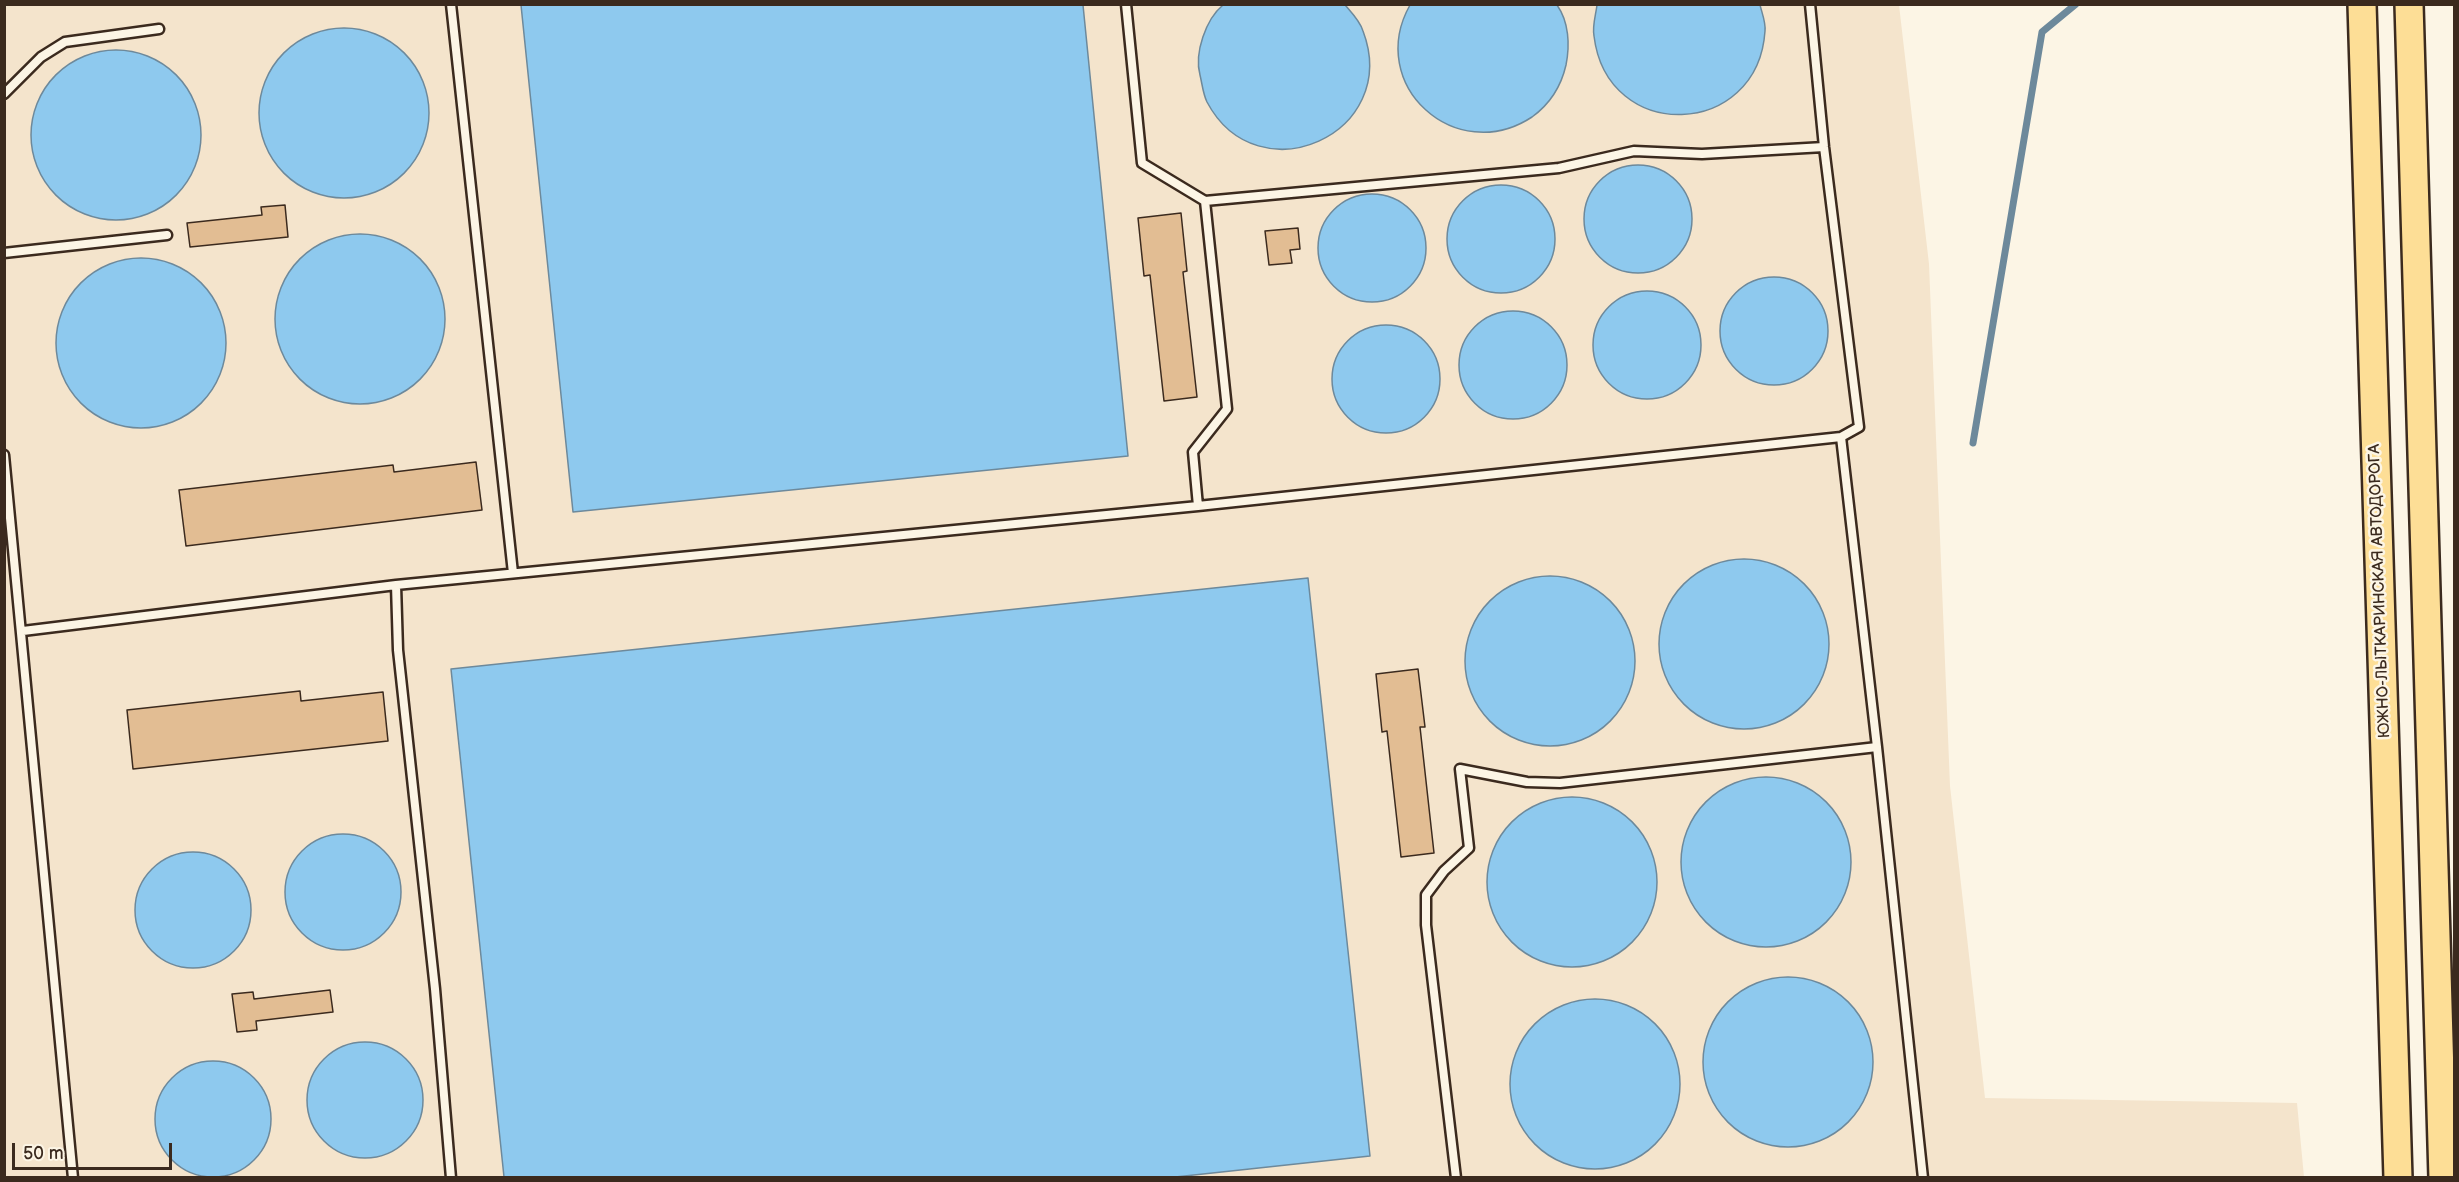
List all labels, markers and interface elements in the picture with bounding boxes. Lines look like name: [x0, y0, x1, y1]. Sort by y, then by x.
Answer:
street label: ЮЖНО-ЛЫТКАРИНСКАЯ АВТОДОРОГА: [2365, 444, 2395, 738]
scale bar: [15, 1131, 176, 1169]
text: 50 m: [23, 1143, 64, 1164]

